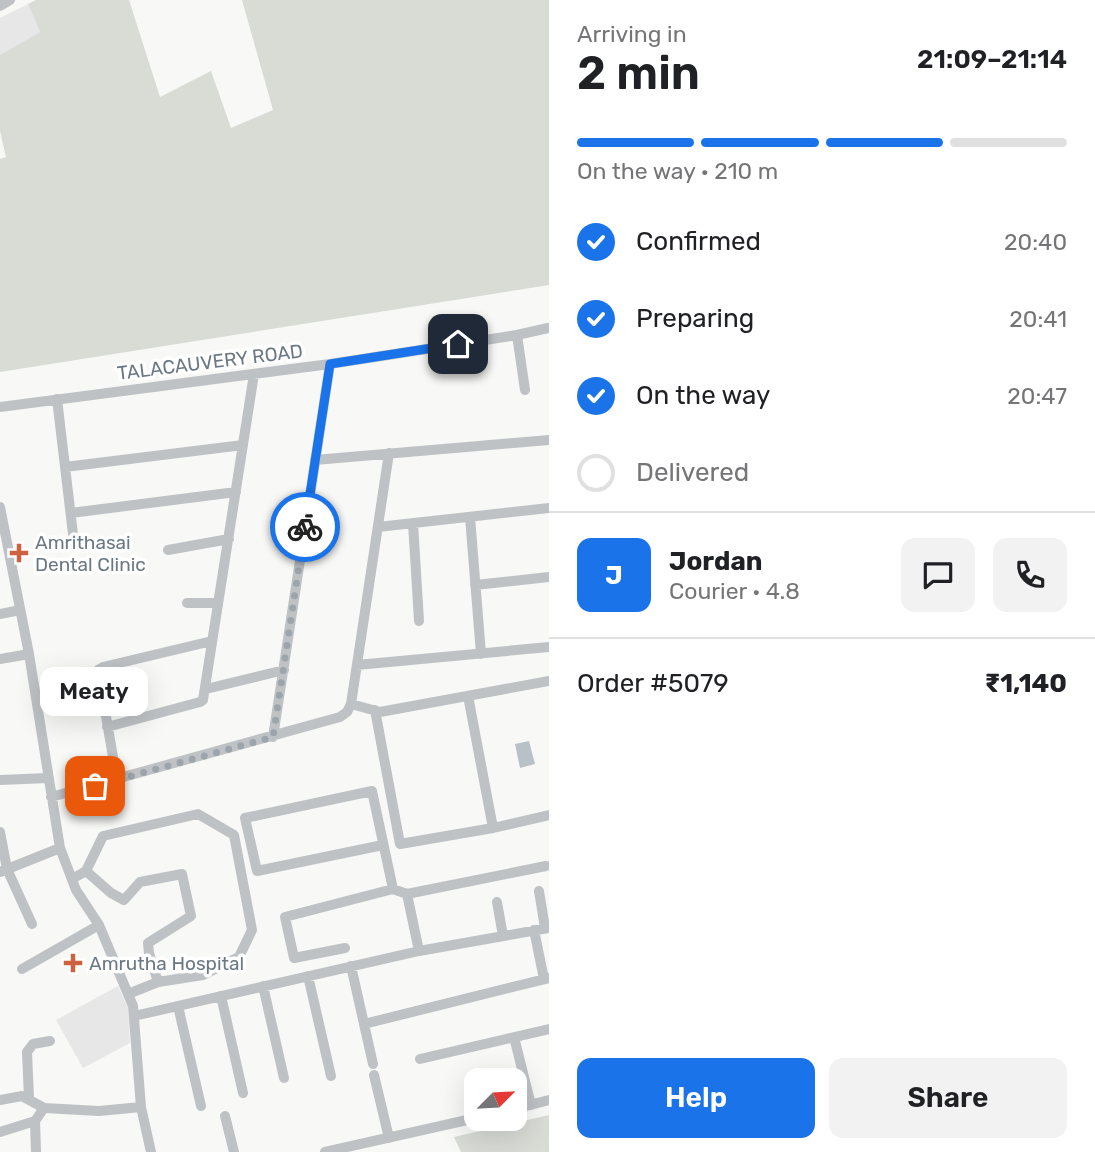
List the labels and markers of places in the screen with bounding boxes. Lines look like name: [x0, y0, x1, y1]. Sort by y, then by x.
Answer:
pin: [428, 314, 488, 374]
place label: Amrithasai Dental Clinic: [35, 531, 146, 576]
marker: Amrithasai Dental Clinic: [9, 543, 29, 563]
callout: Meaty: [41, 667, 149, 716]
pin: [65, 756, 125, 816]
place label: Amrutha Hospital: [89, 952, 244, 975]
marker: Amrutha Hospital: [63, 953, 83, 973]

